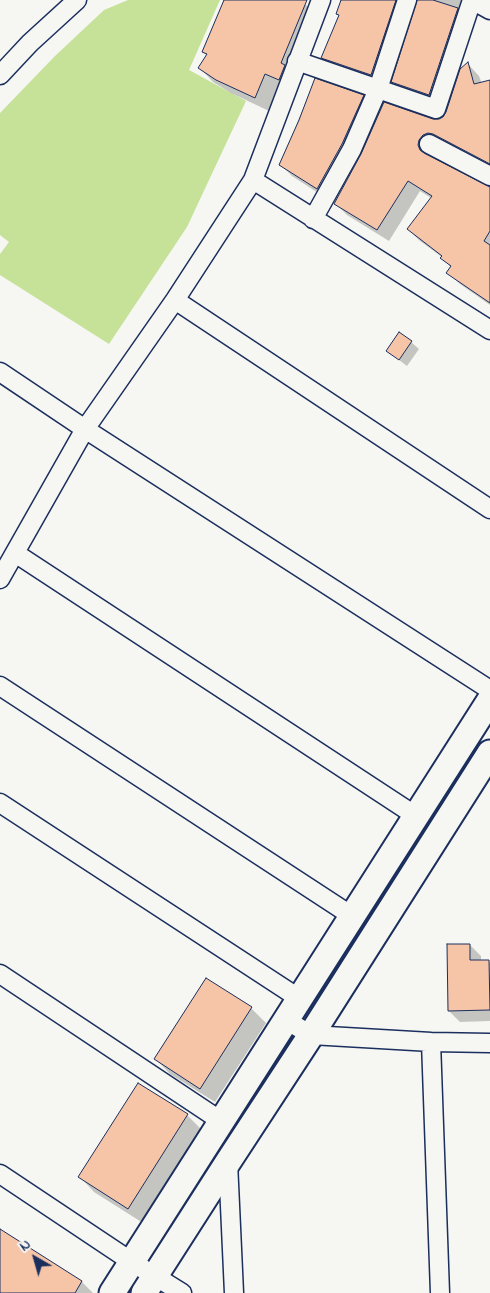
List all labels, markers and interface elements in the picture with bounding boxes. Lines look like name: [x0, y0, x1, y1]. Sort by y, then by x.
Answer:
north arrow: [10, 1233, 60, 1283]
text: N: [15, 1235, 36, 1257]

